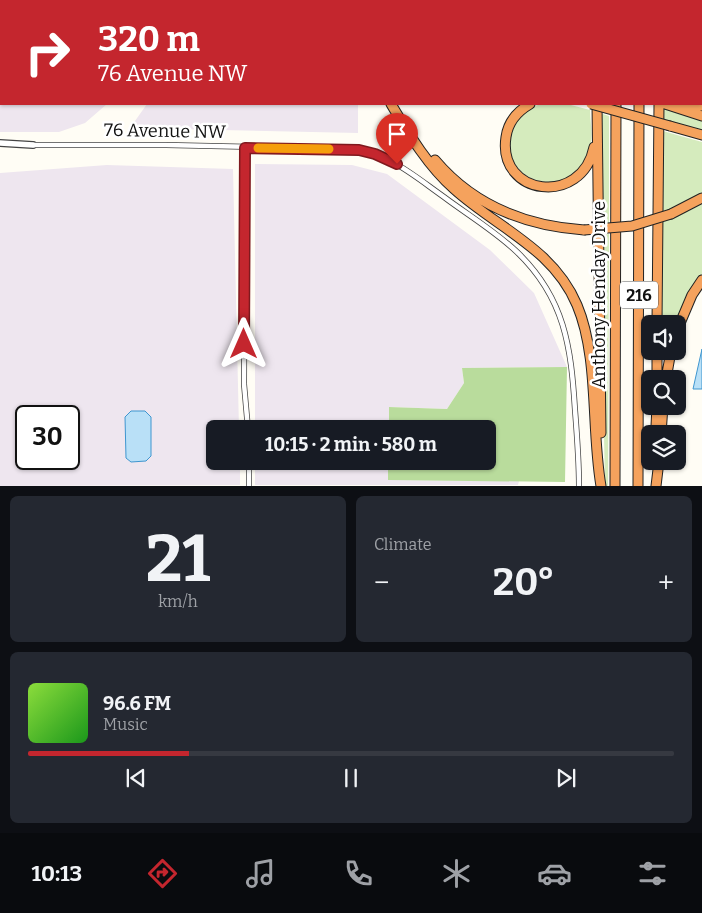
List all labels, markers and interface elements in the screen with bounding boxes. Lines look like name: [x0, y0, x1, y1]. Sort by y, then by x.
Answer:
text: 320 m: [98, 18, 200, 60]
icon: right: [15, 20, 80, 85]
text: 76 Avenue NW: [98, 60, 247, 87]
pin: [376, 113, 418, 164]
street label: 76 Avenue NW: [104, 119, 227, 143]
icon: arrive: [383, 120, 411, 148]
street label: Anthony Henday Drive: [588, 201, 610, 389]
road number: 216: [620, 282, 658, 308]
map controls: [641, 315, 686, 470]
button: sound: [641, 315, 686, 360]
position arrow: [217, 317, 269, 369]
button: search: [641, 370, 686, 415]
speed limit sign: 30: [15, 405, 80, 470]
button: layers: [641, 425, 686, 470]
text: 10:15 · 2 min · 580 m: [265, 433, 437, 456]
text: 21: [146, 520, 210, 598]
text: Climate: [374, 535, 432, 554]
text: 20°: [493, 559, 555, 605]
text: −: [374, 566, 389, 599]
text: +: [658, 566, 674, 599]
text: km/h: [158, 592, 198, 611]
text: 96.6 FM: [103, 692, 171, 715]
text: Music: [103, 715, 148, 734]
icon: previous: [122, 764, 150, 792]
icon: pause: [337, 764, 365, 792]
icon: next: [552, 764, 580, 792]
icon: directions: [145, 856, 180, 891]
icon: music: [243, 856, 278, 891]
icon: phone: [341, 856, 376, 891]
icon: climate: [439, 856, 474, 891]
icon: car: [537, 856, 572, 891]
icon: filters: [635, 856, 670, 891]
text: 10:13: [32, 860, 82, 887]

